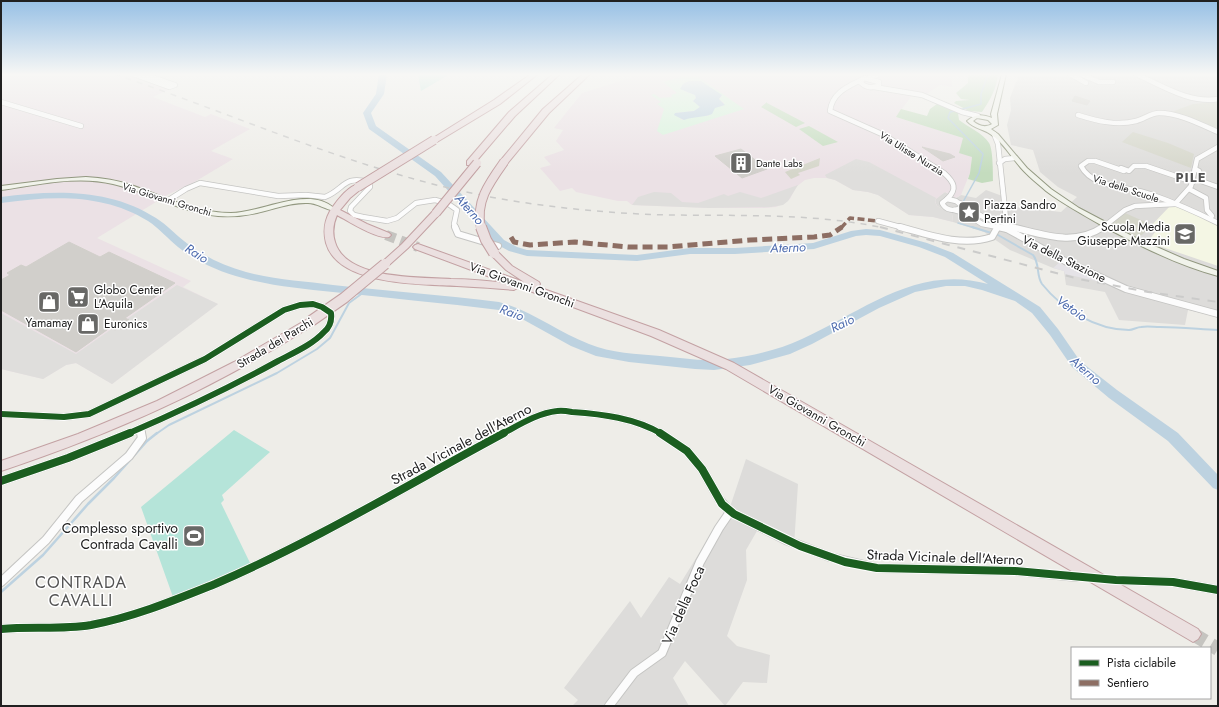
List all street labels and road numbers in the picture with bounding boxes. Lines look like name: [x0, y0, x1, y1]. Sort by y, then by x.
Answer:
street label: Via Ulisse Nurzia: [877, 128, 947, 179]
street label: Via delle Scuole: [1091, 171, 1161, 206]
street label: Via Giovanni Gronchi: [120, 179, 213, 220]
street label: Via della Stazione: [1019, 231, 1109, 287]
street label: Via Giovanni Gronchi: [467, 258, 577, 312]
street label: Strada dei Parchi: [233, 313, 317, 373]
street label: Via Giovanni Gronchi: [765, 380, 869, 452]
street label: Strada Vicinale dell'Aterno: [387, 398, 535, 490]
street label: Strada Vicinale dell'Aterno: [866, 544, 1024, 570]
street label: Via della Foca: [657, 563, 709, 647]

